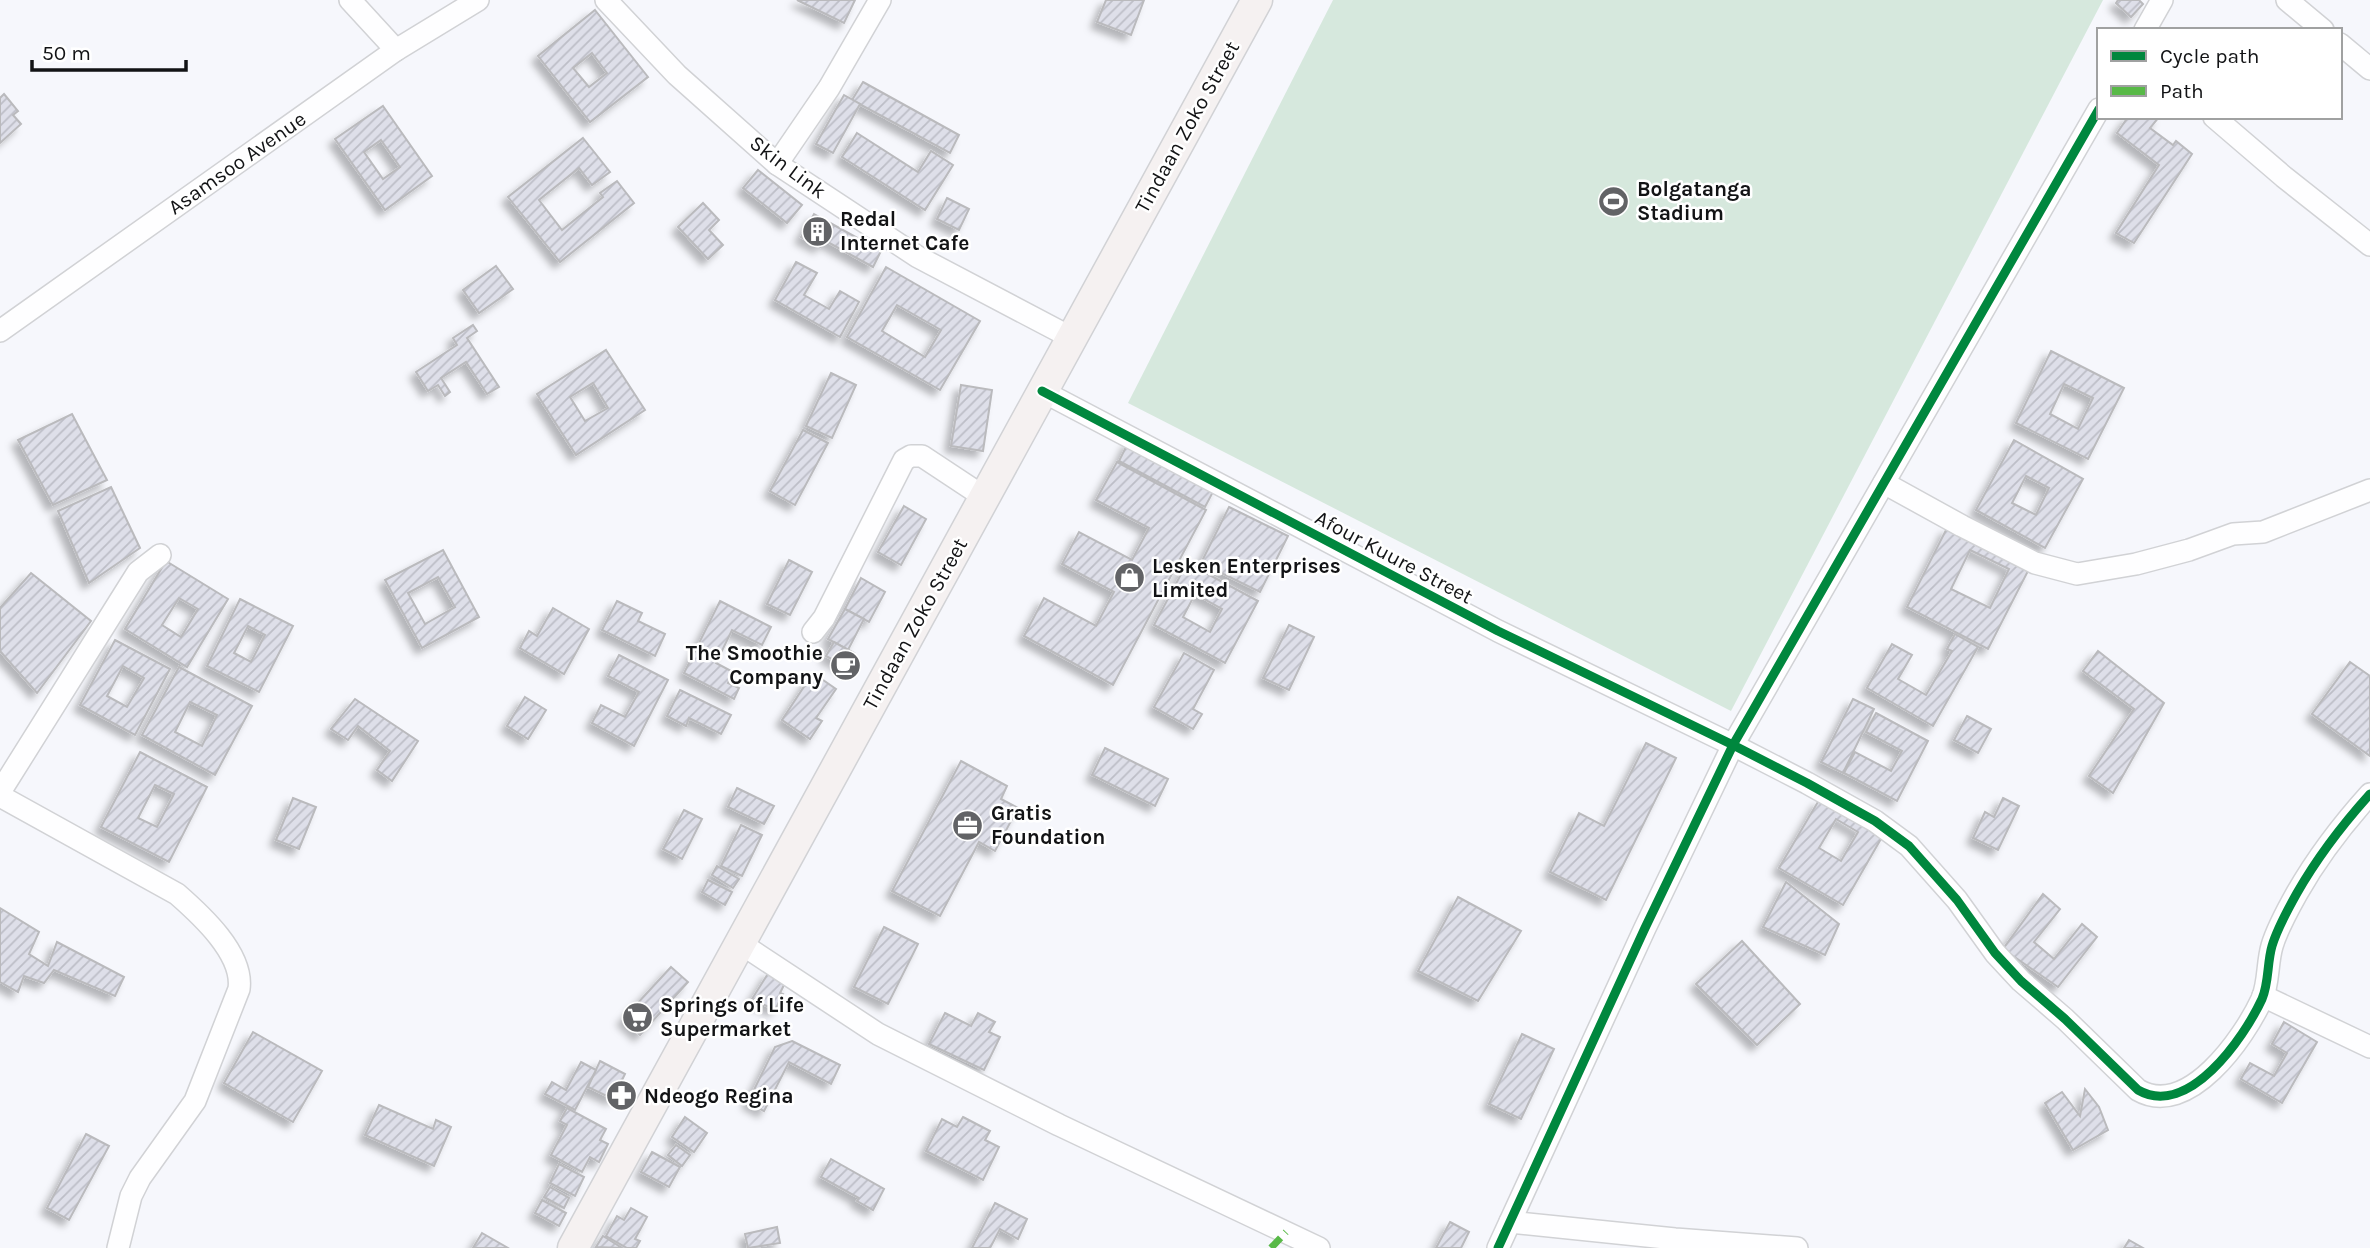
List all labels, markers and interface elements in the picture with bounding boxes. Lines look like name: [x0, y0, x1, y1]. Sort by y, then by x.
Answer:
scale bar: [32, 28, 186, 72]
legend: [2097, 28, 2342, 119]
street label: Tindaan Zoko Street: [1130, 37, 1244, 217]
text: 50 m: [42, 41, 91, 65]
text: Cycle path: [2160, 44, 2260, 68]
text: Path: [2160, 79, 2204, 103]
street label: Asamsoo Avenue: [164, 107, 310, 219]
street label: Skin Link: [745, 131, 831, 203]
place label: Bolgatanga Stadium: [1637, 177, 1752, 225]
sports icon: Bolgatanga Stadium: [1597, 184, 1631, 218]
place label: Redal Internet Cafe: [840, 207, 969, 255]
building icon: Redal Internet Cafe: [800, 214, 834, 248]
street label: Afour Kuure Street: [1311, 505, 1477, 609]
street label: Tindaan Zoko Street: [858, 534, 972, 714]
place label: Lesken Enterprises Limited: [1152, 554, 1341, 602]
shop icon: Lesken Enterprises Limited: [1112, 561, 1146, 595]
place label: The Smoothie Company: [686, 641, 823, 689]
cafe icon: The Smoothie Company: [829, 648, 863, 682]
place label: Gratis Foundation: [991, 801, 1105, 849]
office icon: Gratis Foundation: [951, 808, 985, 842]
place label: Springs of Life Supermarket: [660, 993, 804, 1041]
supermarket icon: Springs of Life Supermarket: [620, 1000, 654, 1034]
pharmacy icon: Ndeogo Regina: [604, 1079, 638, 1113]
place label: Ndeogo Regina: [644, 1084, 794, 1108]

